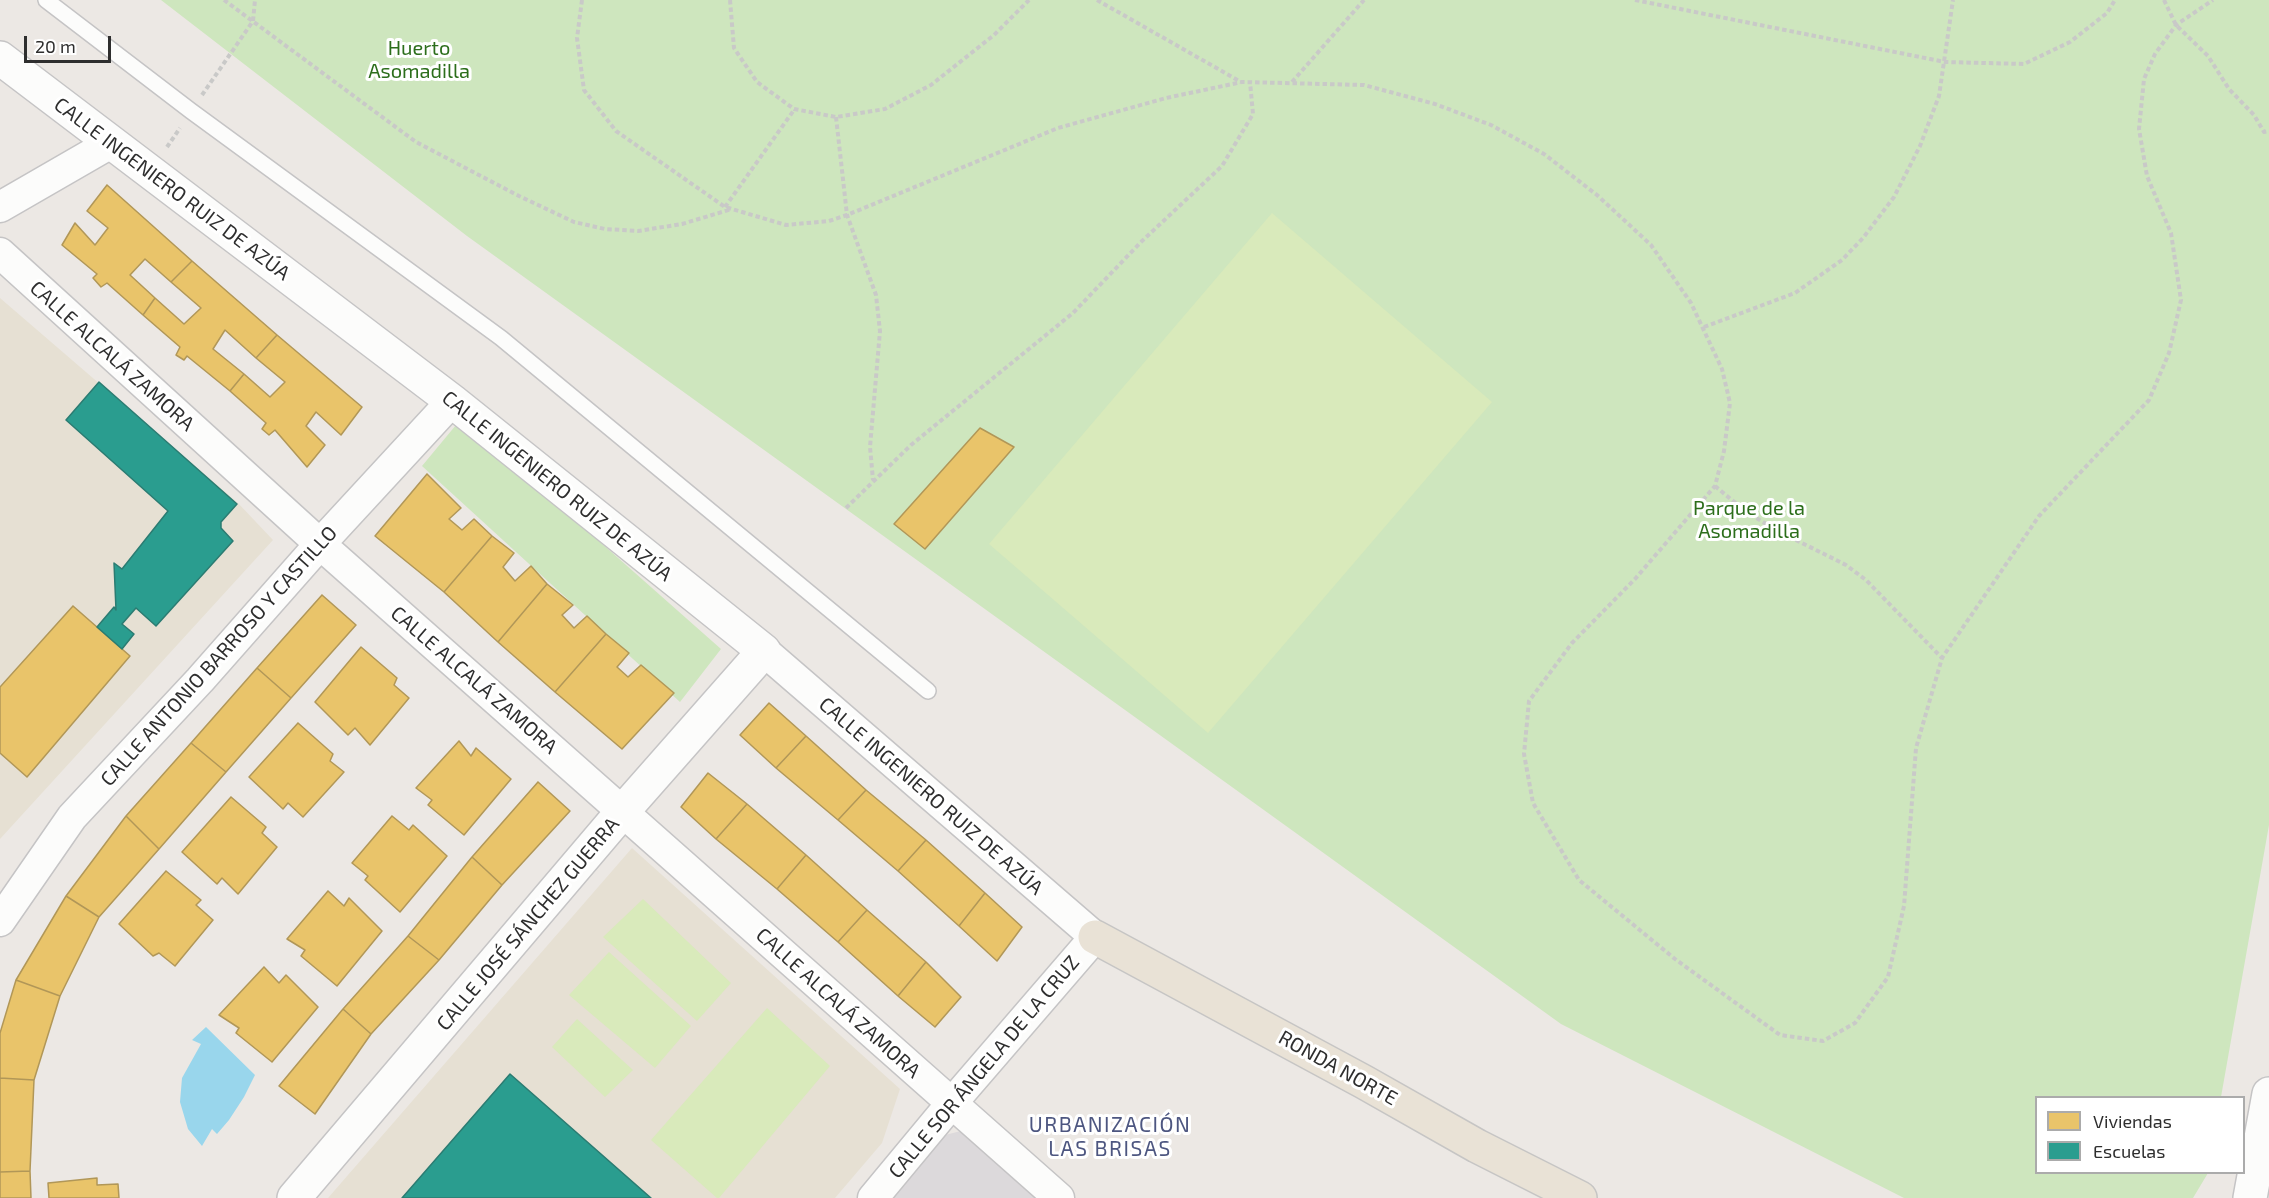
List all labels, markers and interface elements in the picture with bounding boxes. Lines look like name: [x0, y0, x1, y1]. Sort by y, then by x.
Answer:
scale bar: [27, 24, 114, 62]
text: 20 m: [35, 35, 76, 57]
park label: Huerto Asomadilla: [368, 36, 470, 83]
street label: CALLE INGENIERO RUIZ DE AZÚA: [49, 92, 295, 286]
street label: CALLE ALCALÁ ZAMORA: [25, 276, 199, 436]
street label: CALLE INGENIERO RUIZ DE AZÚA: [437, 386, 677, 586]
park label: Parque de la Asomadilla: [1693, 496, 1805, 543]
street label: CALLE ANTONIO BARROSO Y CASTILLO: [96, 521, 342, 791]
street label: CALLE ALCALÁ ZAMORA: [386, 601, 562, 759]
street label: CALLE INGENIERO RUIZ DE AZÚA: [814, 692, 1048, 900]
street label: CALLE JOSÉ SÁNCHEZ GUERRA: [432, 813, 624, 1035]
street label: CALLE ALCALÁ ZAMORA: [751, 923, 925, 1083]
street label: CALLE SOR ÁNGELA DE LA CRUZ: [884, 951, 1084, 1183]
street label: RONDA NORTE: [1274, 1025, 1402, 1111]
legend: [2035, 1096, 2245, 1174]
text: Viviendas: [2093, 1110, 2172, 1132]
district label: URBANIZACIÓN LAS BRISAS: [1029, 1112, 1191, 1162]
text: Escuelas: [2093, 1140, 2165, 1162]

